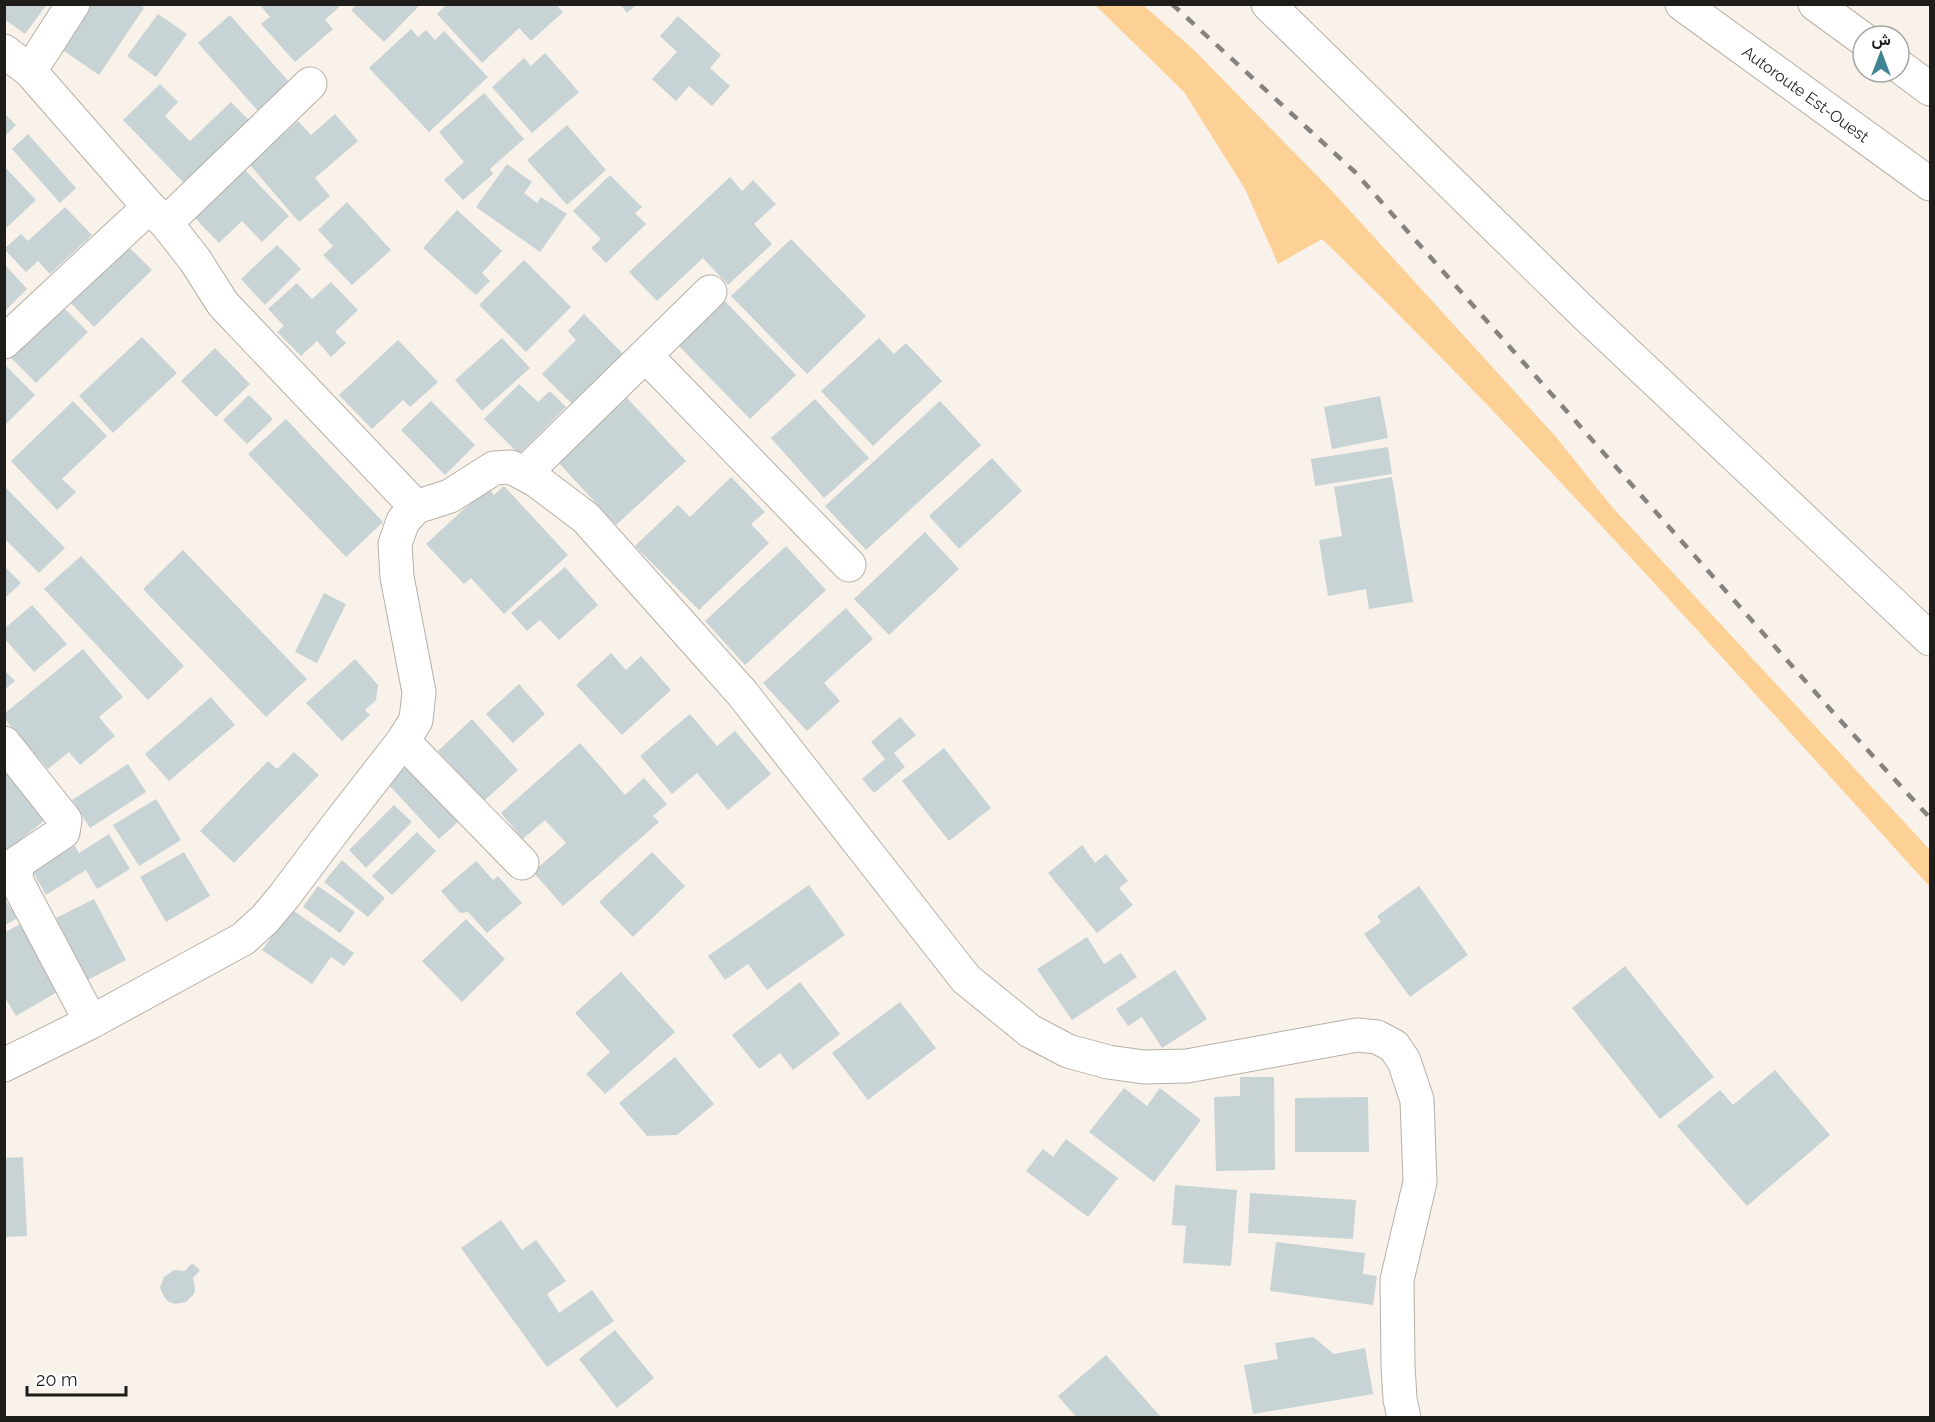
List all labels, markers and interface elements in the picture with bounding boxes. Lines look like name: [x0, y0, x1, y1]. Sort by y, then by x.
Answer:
north arrow: [1851, 24, 1911, 84]
text: ش: [1871, 30, 1891, 49]
street label: Autoroute Est-Ouest: [1739, 42, 1873, 146]
scale bar: [27, 1359, 126, 1397]
text: 20 m: [36, 1369, 78, 1390]

